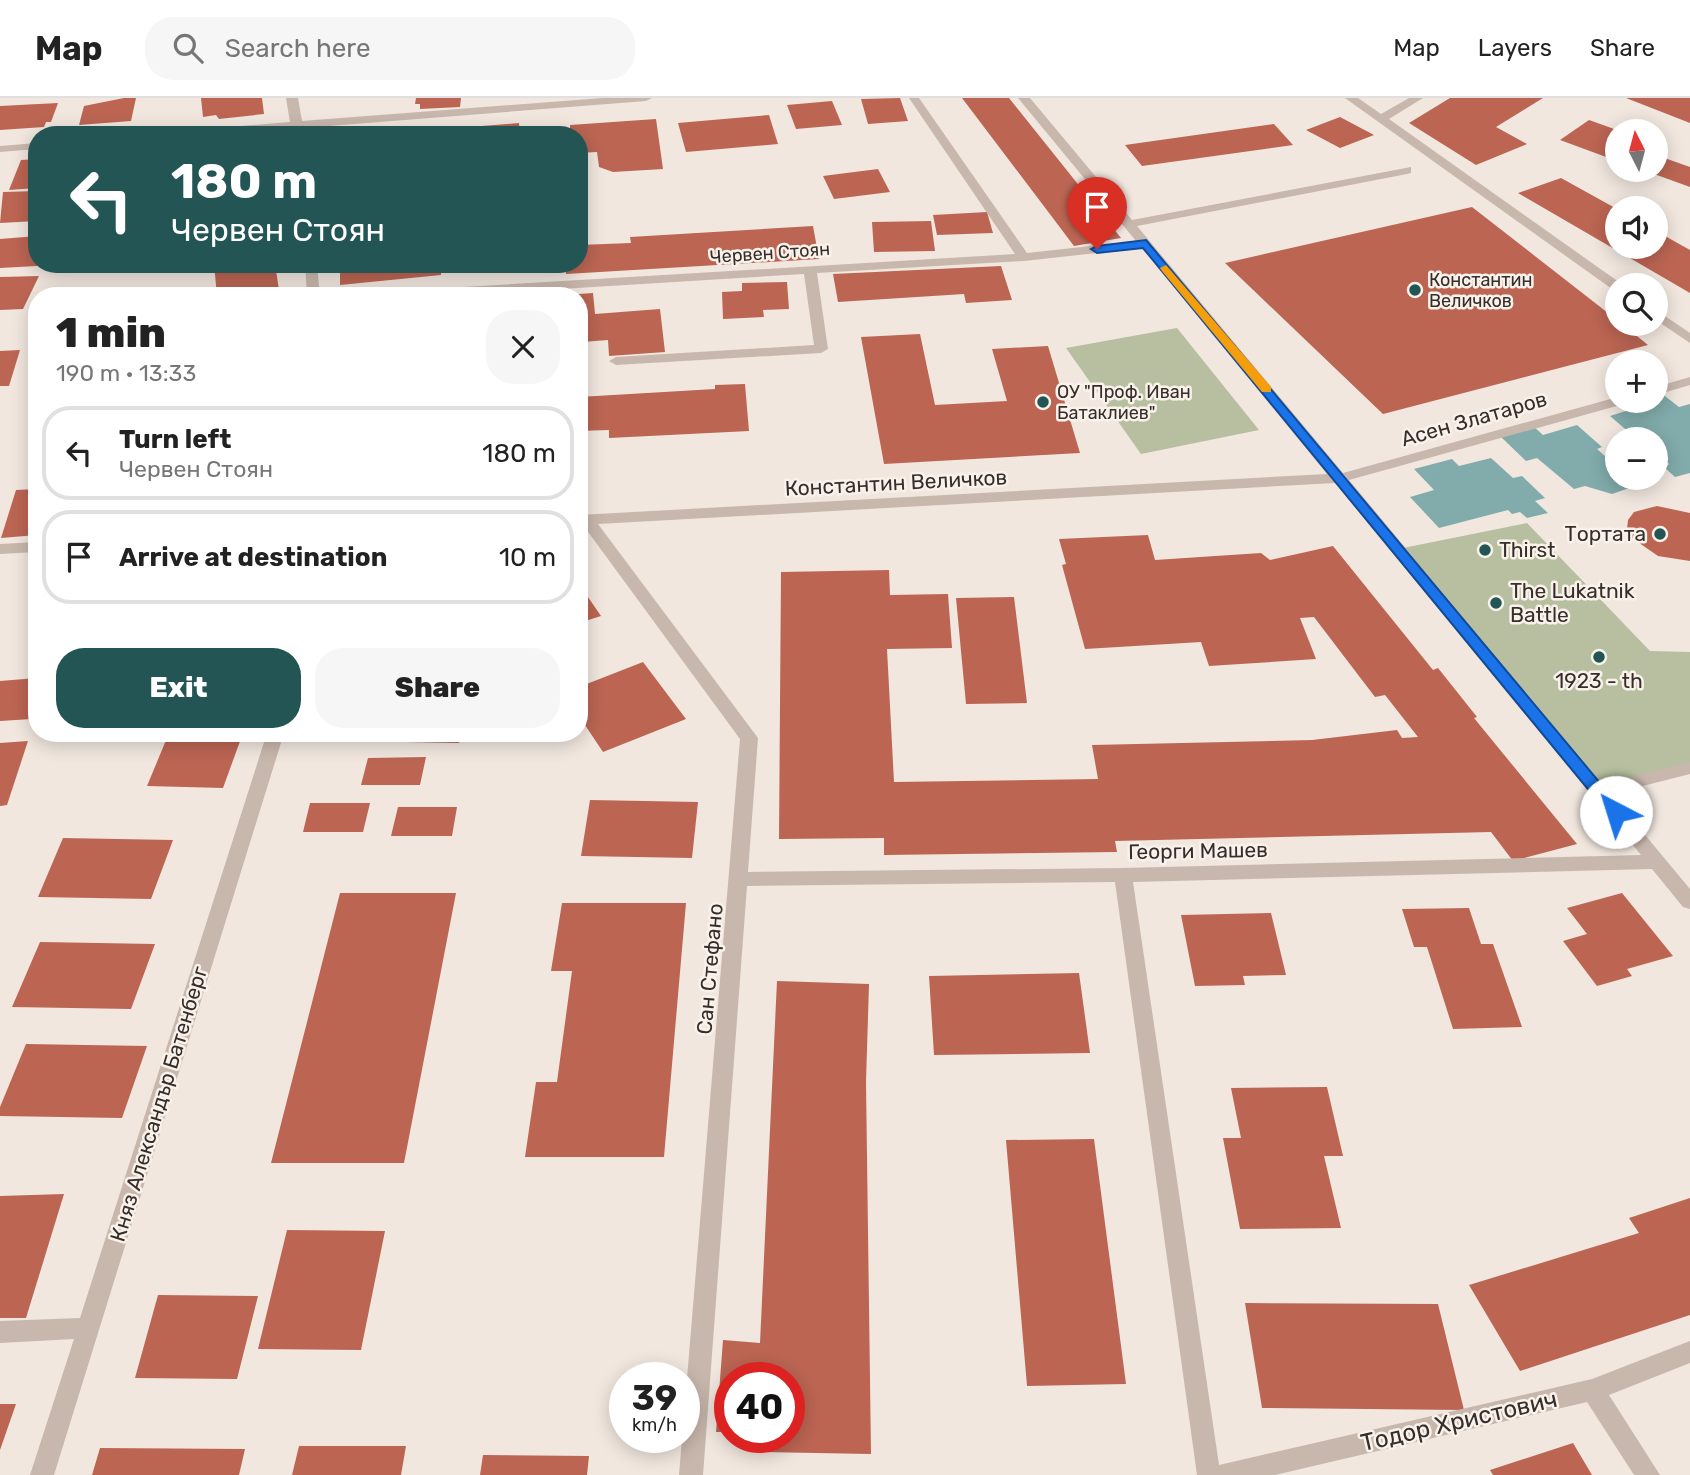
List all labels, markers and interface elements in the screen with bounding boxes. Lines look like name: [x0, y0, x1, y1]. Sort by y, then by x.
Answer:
search box: [145, 17, 635, 80]
text: Map: [35, 29, 103, 68]
icon: search: [169, 29, 207, 67]
text: Search here: [225, 33, 370, 64]
text: Map: [1393, 34, 1440, 62]
text: Layers: [1478, 34, 1552, 62]
text: Share: [1590, 34, 1655, 62]
north arrow: [1605, 119, 1668, 182]
map controls: [1605, 119, 1668, 490]
text: 180 m: [171, 152, 317, 210]
icon: left: [56, 154, 147, 245]
pin: [1067, 177, 1127, 249]
icon: arrive: [1078, 188, 1116, 226]
button: sound: [1605, 196, 1668, 259]
text: Червен Стоян: [171, 211, 385, 249]
street label: Червен Стоян: [709, 238, 831, 268]
place label: Константин Величков: [1429, 269, 1532, 312]
button: search: [1605, 273, 1668, 336]
marker: Константин Величков: [1407, 282, 1423, 298]
text: 1 min: [56, 308, 166, 358]
button: close: [486, 310, 560, 384]
button: +: [1605, 350, 1668, 413]
text: 190 m · 13:33: [56, 359, 196, 387]
place label: ОУ "Проф. Иван Батаклиев": [1057, 381, 1191, 424]
street label: Асен Златаров: [1398, 386, 1550, 451]
marker: ОУ "Проф. Иван Батаклиев": [1035, 394, 1051, 410]
text: Turn left: [119, 424, 231, 455]
button: −: [1605, 427, 1668, 490]
icon: left: [60, 434, 98, 472]
text: 180 m: [482, 438, 556, 469]
text: Червен Стоян: [119, 455, 273, 483]
street label: Константин Величков: [784, 464, 1008, 501]
place label: Тортата: [1565, 521, 1646, 546]
marker: Тортата: [1652, 526, 1668, 542]
place label: Thirst: [1499, 537, 1556, 562]
icon: arrive: [60, 538, 98, 576]
text: Arrive at destination: [119, 542, 387, 573]
text: 10 m: [499, 542, 556, 573]
marker: Thirst: [1477, 542, 1493, 558]
place label: The Lukatnik Battle: [1510, 578, 1635, 627]
marker: The Lukatnik Battle: [1488, 595, 1504, 611]
button: Exit: [56, 648, 301, 728]
button: Share: [315, 648, 560, 728]
marker: 1923 - th: [1591, 649, 1607, 665]
place label: 1923 - th: [1555, 668, 1643, 693]
position arrow: [1579, 775, 1653, 849]
street label: Георги Машев: [1128, 837, 1268, 864]
street label: Сан Стефано: [691, 902, 728, 1036]
street label: Княз Александър Батенберг: [105, 963, 212, 1244]
speed limit sign: 40: [714, 1362, 805, 1453]
text: 39: [632, 1377, 677, 1419]
street label: Тодор Христович: [1358, 1385, 1560, 1457]
text: km/h: [632, 1414, 677, 1436]

